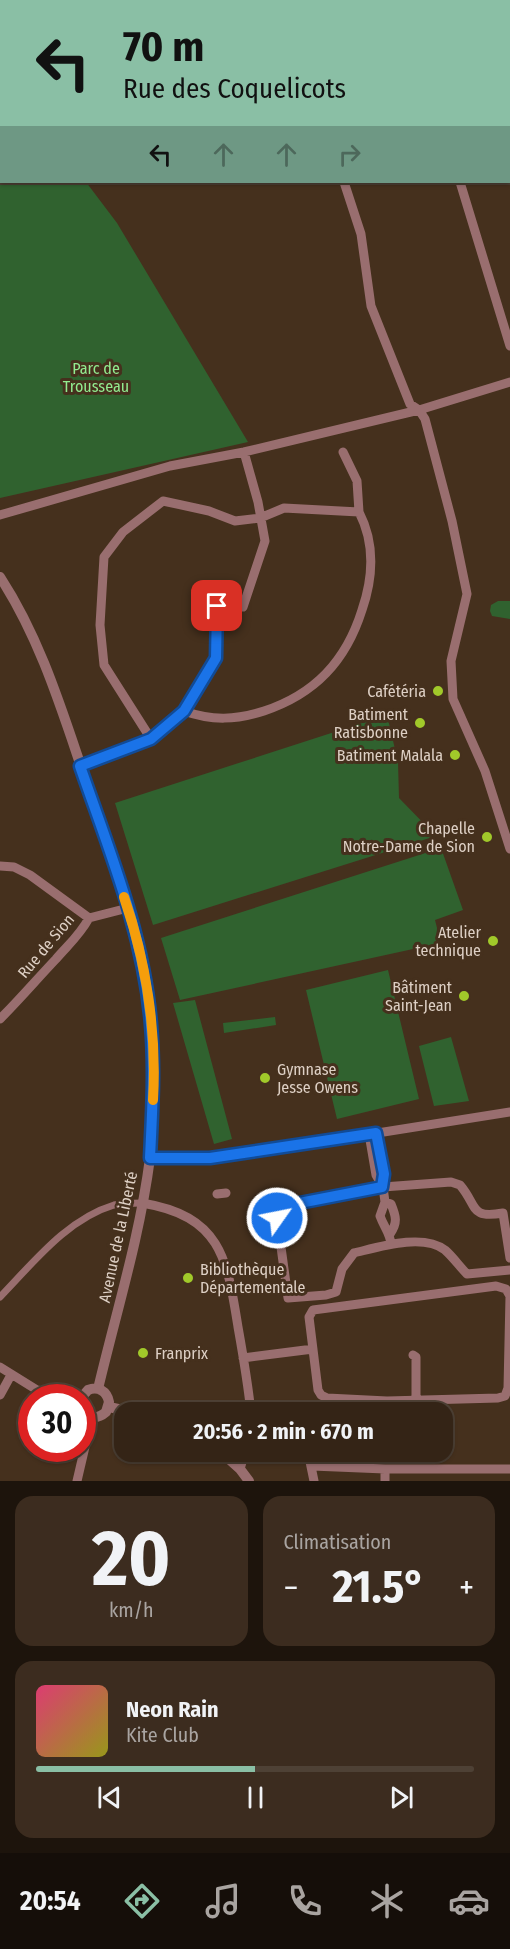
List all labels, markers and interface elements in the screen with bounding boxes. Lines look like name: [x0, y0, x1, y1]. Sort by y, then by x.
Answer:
text: 70 m: [123, 22, 204, 72]
icon: left: [24, 24, 102, 102]
text: Rue des Coquelicots: [123, 73, 346, 105]
icon: left: [144, 138, 177, 171]
icon: ahead: [207, 138, 240, 171]
icon: ahead: [270, 138, 303, 171]
icon: right: [333, 138, 366, 171]
park label: Parc de Trousseau: [63, 359, 129, 396]
pin: [191, 580, 242, 631]
icon: arrive: [200, 589, 233, 622]
place label: Cafétéria: [367, 682, 426, 701]
marker: Cafétéria: [431, 684, 445, 698]
place label: Batiment Ratisbonne: [334, 705, 409, 742]
marker: Batiment Ratisbonne: [413, 716, 427, 730]
place label: Batiment Malala: [337, 746, 443, 765]
marker: Batiment Malala: [448, 748, 462, 762]
place label: Chapelle Notre-Dame de Sion: [343, 819, 475, 856]
marker: Chapelle Notre-Dame de Sion: [480, 830, 494, 844]
street label: Rue de Sion: [14, 910, 78, 982]
place label: Atelier technique: [416, 923, 481, 960]
marker: Atelier technique: [486, 934, 500, 948]
place label: Bâtiment Saint-Jean: [385, 978, 453, 1015]
marker: Bâtiment Saint-Jean: [457, 989, 471, 1003]
place label: Gymnase Jesse Owens: [277, 1060, 358, 1097]
marker: Gymnase Jesse Owens: [258, 1071, 272, 1085]
street label: Avenue de la Liberté: [95, 1169, 141, 1304]
position arrow: [245, 1186, 309, 1250]
place label: Bibliothèque Départementale: [200, 1260, 305, 1297]
marker: Bibliothèque Départementale: [181, 1271, 195, 1285]
place label: Franprix: [155, 1344, 208, 1363]
marker: Franprix: [136, 1346, 150, 1360]
speed limit sign: 30: [18, 1384, 96, 1462]
text: 20:56 · 2 min · 670 m: [193, 1418, 374, 1445]
text: 20: [92, 1512, 171, 1606]
text: Climatisation: [284, 1530, 391, 1554]
text: 21.5°: [332, 1560, 425, 1614]
text: −: [284, 1568, 298, 1608]
text: +: [459, 1568, 474, 1608]
text: km/h: [109, 1598, 154, 1622]
text: Neon Rain: [126, 1696, 219, 1723]
text: Kite Club: [126, 1723, 199, 1747]
icon: previous: [93, 1781, 126, 1814]
icon: pause: [239, 1781, 272, 1814]
icon: next: [385, 1781, 418, 1814]
icon: directions: [121, 1880, 163, 1922]
icon: music: [202, 1880, 244, 1922]
icon: phone: [284, 1880, 326, 1922]
icon: climate: [366, 1880, 408, 1922]
icon: car: [448, 1880, 490, 1922]
text: 20:54: [20, 1885, 81, 1917]

